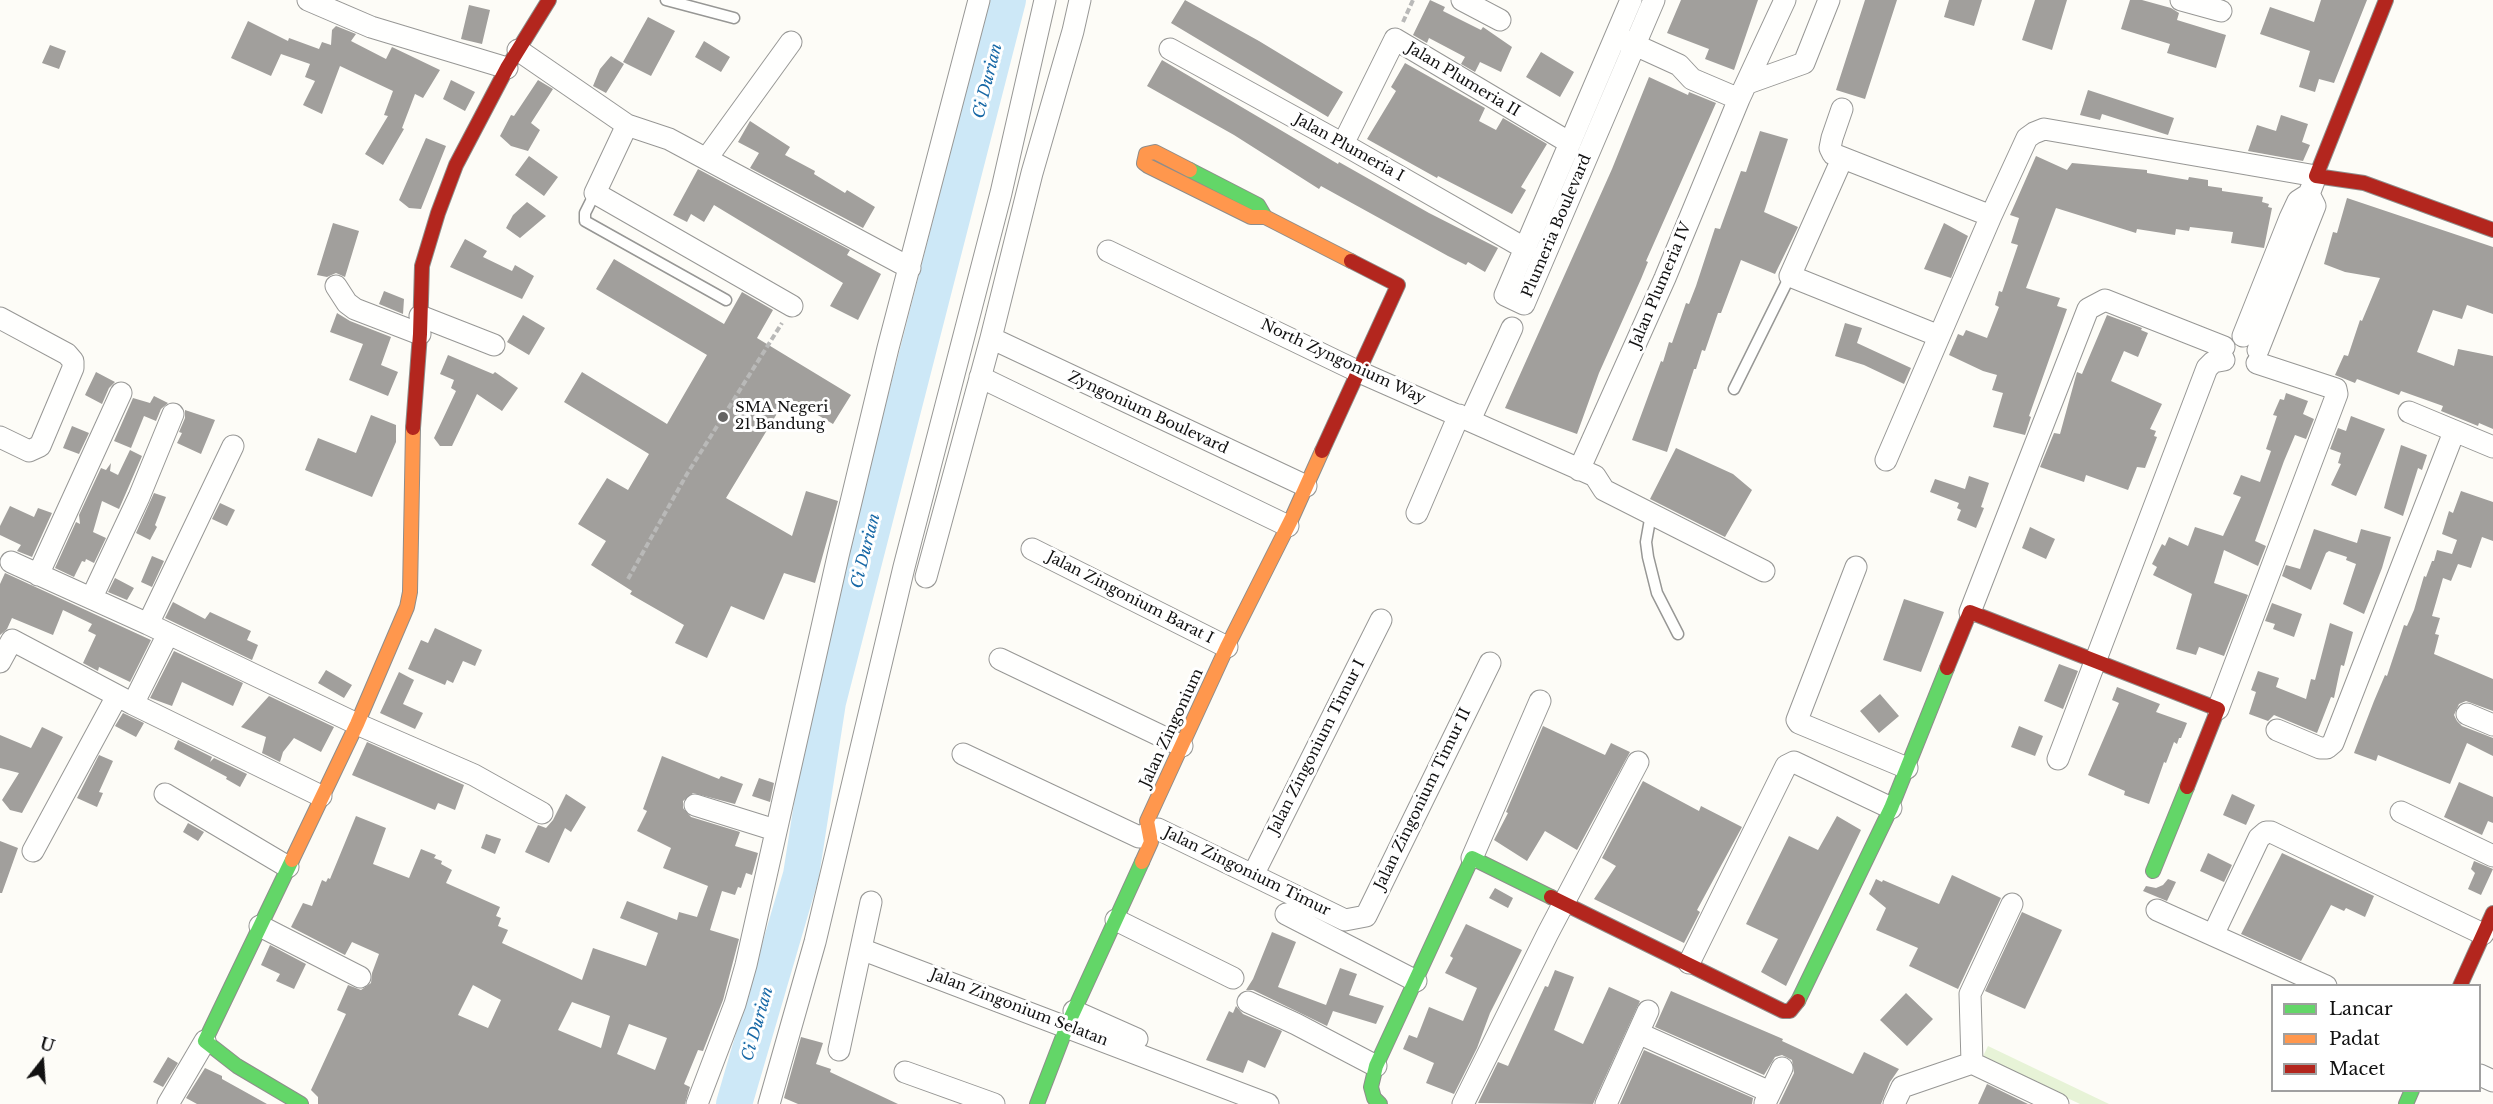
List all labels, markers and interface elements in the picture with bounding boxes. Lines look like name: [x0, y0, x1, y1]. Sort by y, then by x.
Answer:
street label: Jalan Plumeria II: [1403, 39, 1523, 121]
water label: Ci Durian: [969, 42, 1007, 120]
street label: Jalan Plumeria I: [1291, 110, 1407, 186]
street label: Plumeria Boulevard: [1519, 152, 1595, 300]
street label: Jalan Plumeria IV: [1626, 220, 1696, 350]
street label: North Zyngonium Way: [1258, 316, 1428, 408]
street label: Zyngonium Boulevard: [1065, 368, 1231, 458]
place label: SMA Negeri 21 Bandung: [735, 399, 828, 434]
marker: SMA Negeri 21 Bandung: [716, 410, 730, 424]
water label: Ci Durian: [847, 512, 885, 590]
street label: Jalan Zingonium Barat I: [1044, 548, 1216, 648]
street label: Jalan Zingonium Timur I: [1265, 657, 1369, 837]
street label: Jalan Zingonium: [1137, 666, 1207, 790]
street label: Jalan Zingonium Timur II: [1371, 705, 1475, 893]
street label: Jalan Zingonium Timur: [1161, 824, 1333, 920]
street label: Jalan Zingonium Selatan: [928, 966, 1110, 1050]
legend: [2271, 984, 2481, 1092]
water label: Ci Durian: [738, 985, 778, 1063]
text: Lancar: [2329, 998, 2393, 1020]
text: Padat: [2329, 1028, 2380, 1050]
north arrow: [12, 1032, 72, 1092]
text: U: [38, 1033, 57, 1056]
text: Macet: [2329, 1058, 2385, 1080]

